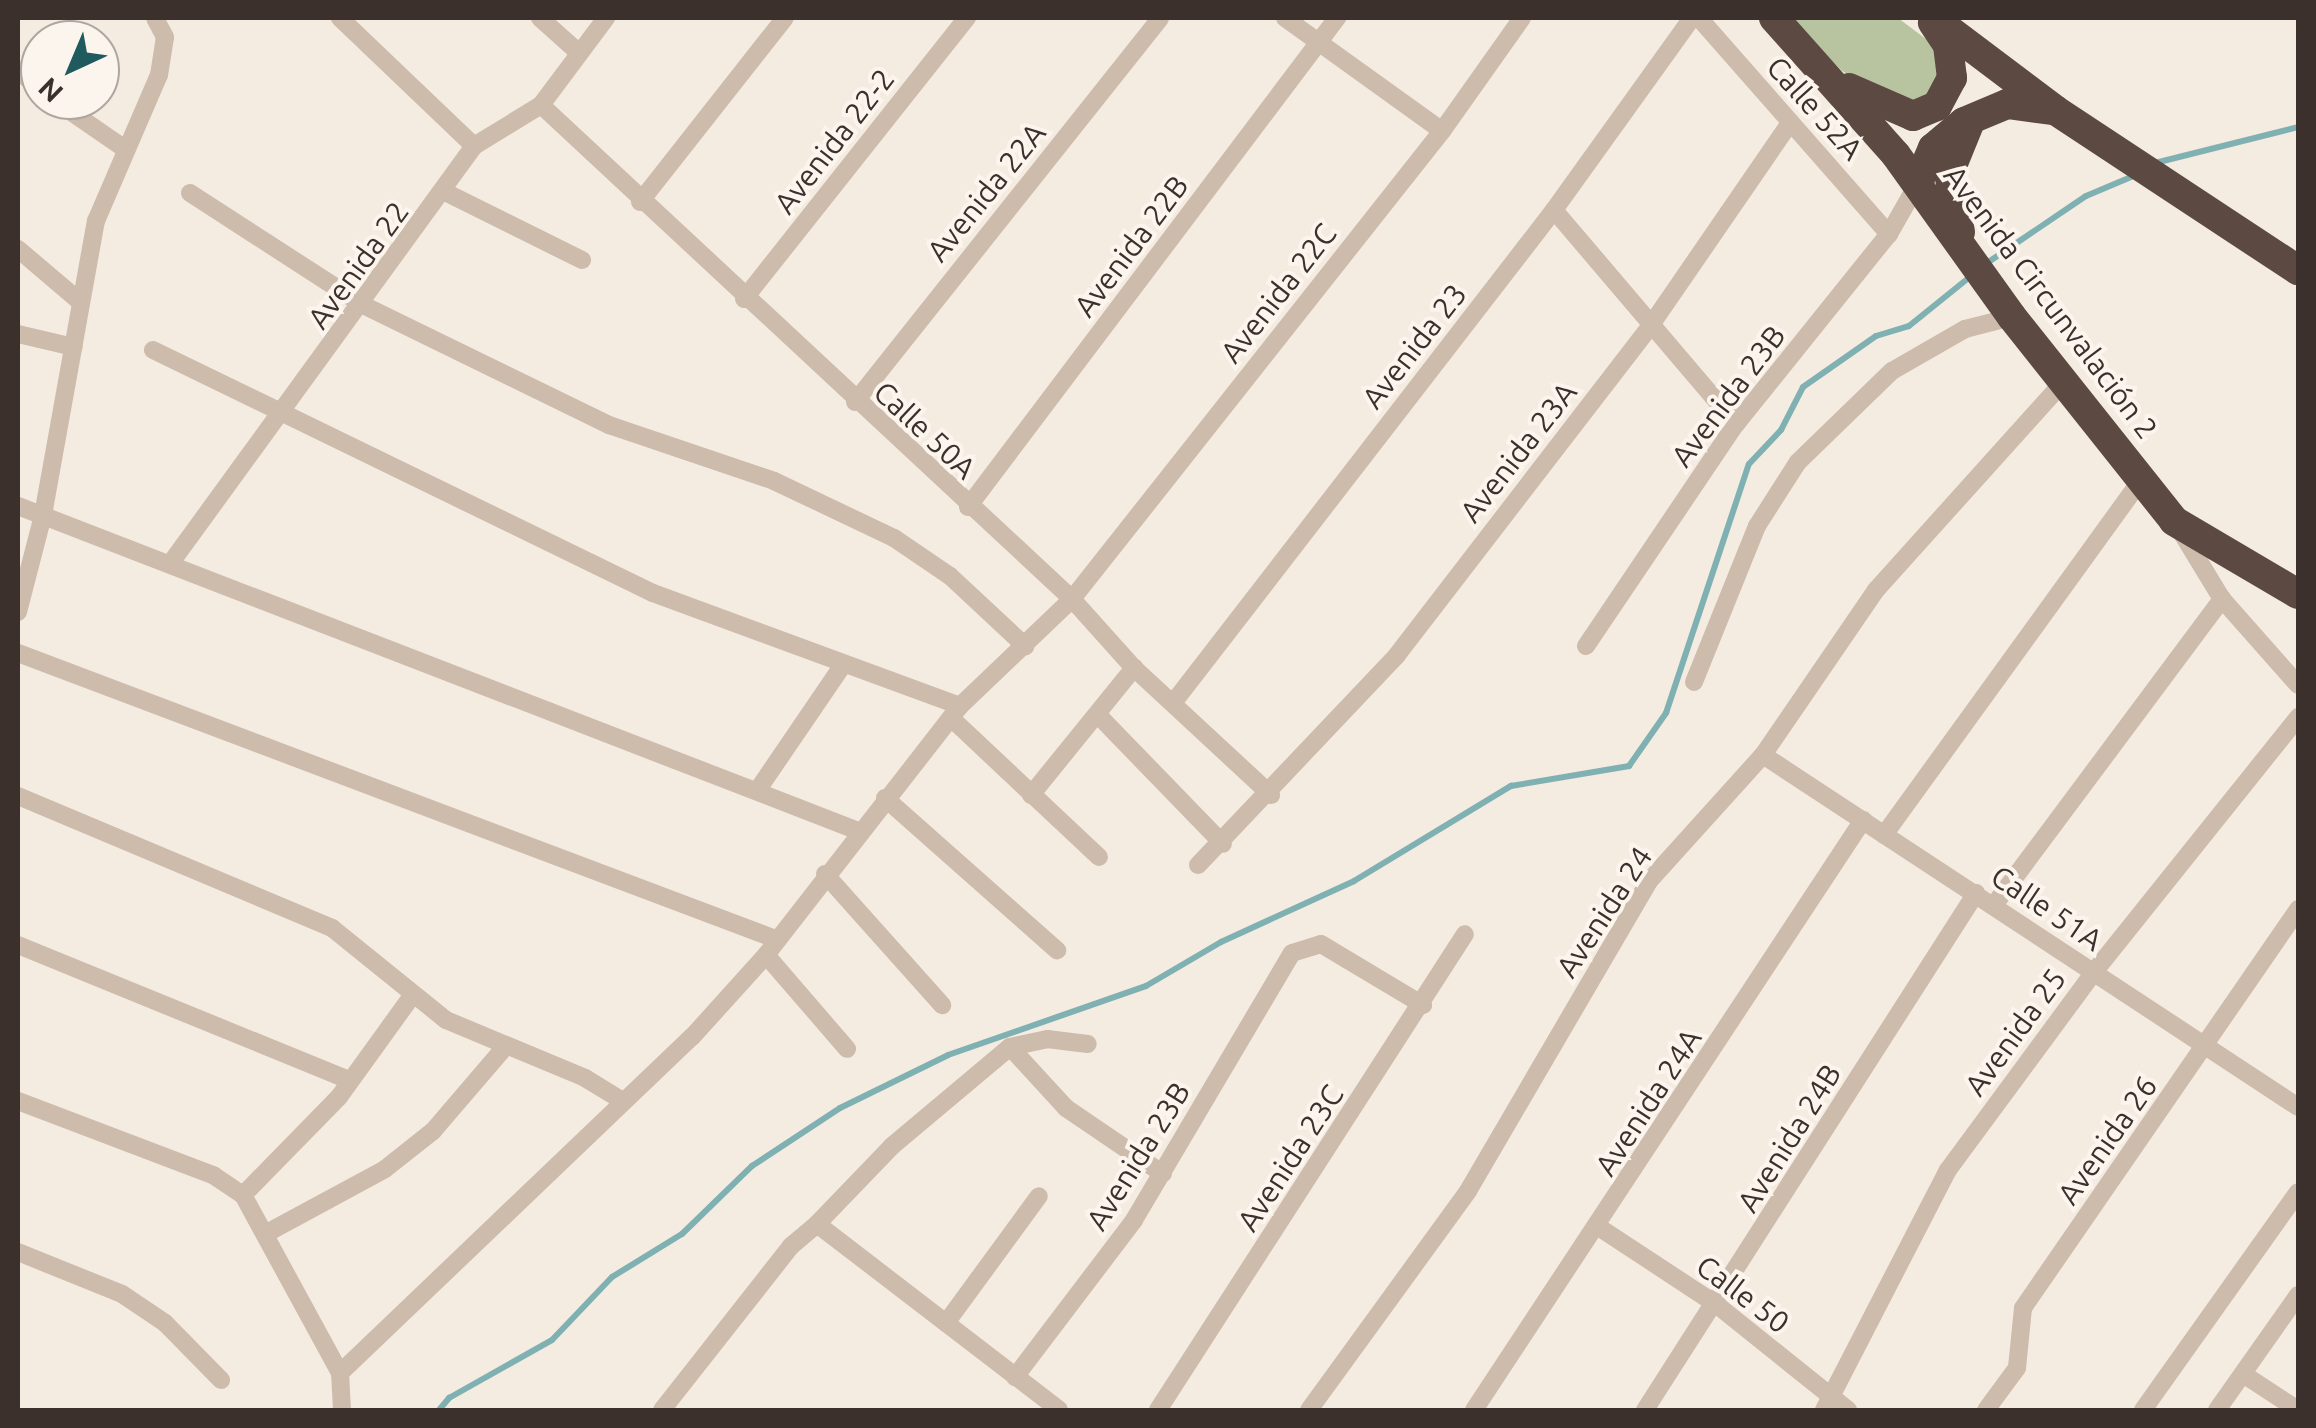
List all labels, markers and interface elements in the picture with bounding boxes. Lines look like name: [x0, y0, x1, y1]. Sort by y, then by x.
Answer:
north arrow: [20, 20, 120, 120]
street label: Calle 52A: [1759, 49, 1871, 167]
street label: Avenida 22-2: [766, 61, 902, 221]
text: N: [32, 72, 68, 109]
street label: Avenida 22A: [919, 115, 1053, 269]
street label: Avenida Circunvalación 2: [1936, 158, 2166, 446]
street label: Avenida 22B: [1066, 168, 1196, 324]
street label: Avenida 22: [300, 194, 416, 336]
street label: Avenida 22C: [1212, 216, 1344, 370]
street label: Avenida 23: [1354, 276, 1474, 416]
street label: Avenida 23B: [1663, 318, 1793, 474]
street label: Calle 50A: [867, 374, 983, 486]
street label: Avenida 23A: [1452, 375, 1584, 529]
street label: Avenida 24: [1549, 840, 1659, 984]
street label: Calle 51A: [1985, 858, 2109, 958]
street label: Avenida 25: [1957, 961, 2073, 1103]
street label: Avenida 24A: [1587, 1022, 1709, 1182]
street label: Avenida 24B: [1729, 1057, 1849, 1219]
street label: Avenida 26: [2050, 1069, 2164, 1211]
street label: Avenida 23B: [1078, 1075, 1198, 1237]
street label: Avenida 23C: [1229, 1078, 1351, 1238]
street label: Calle 50: [1690, 1247, 1796, 1341]

